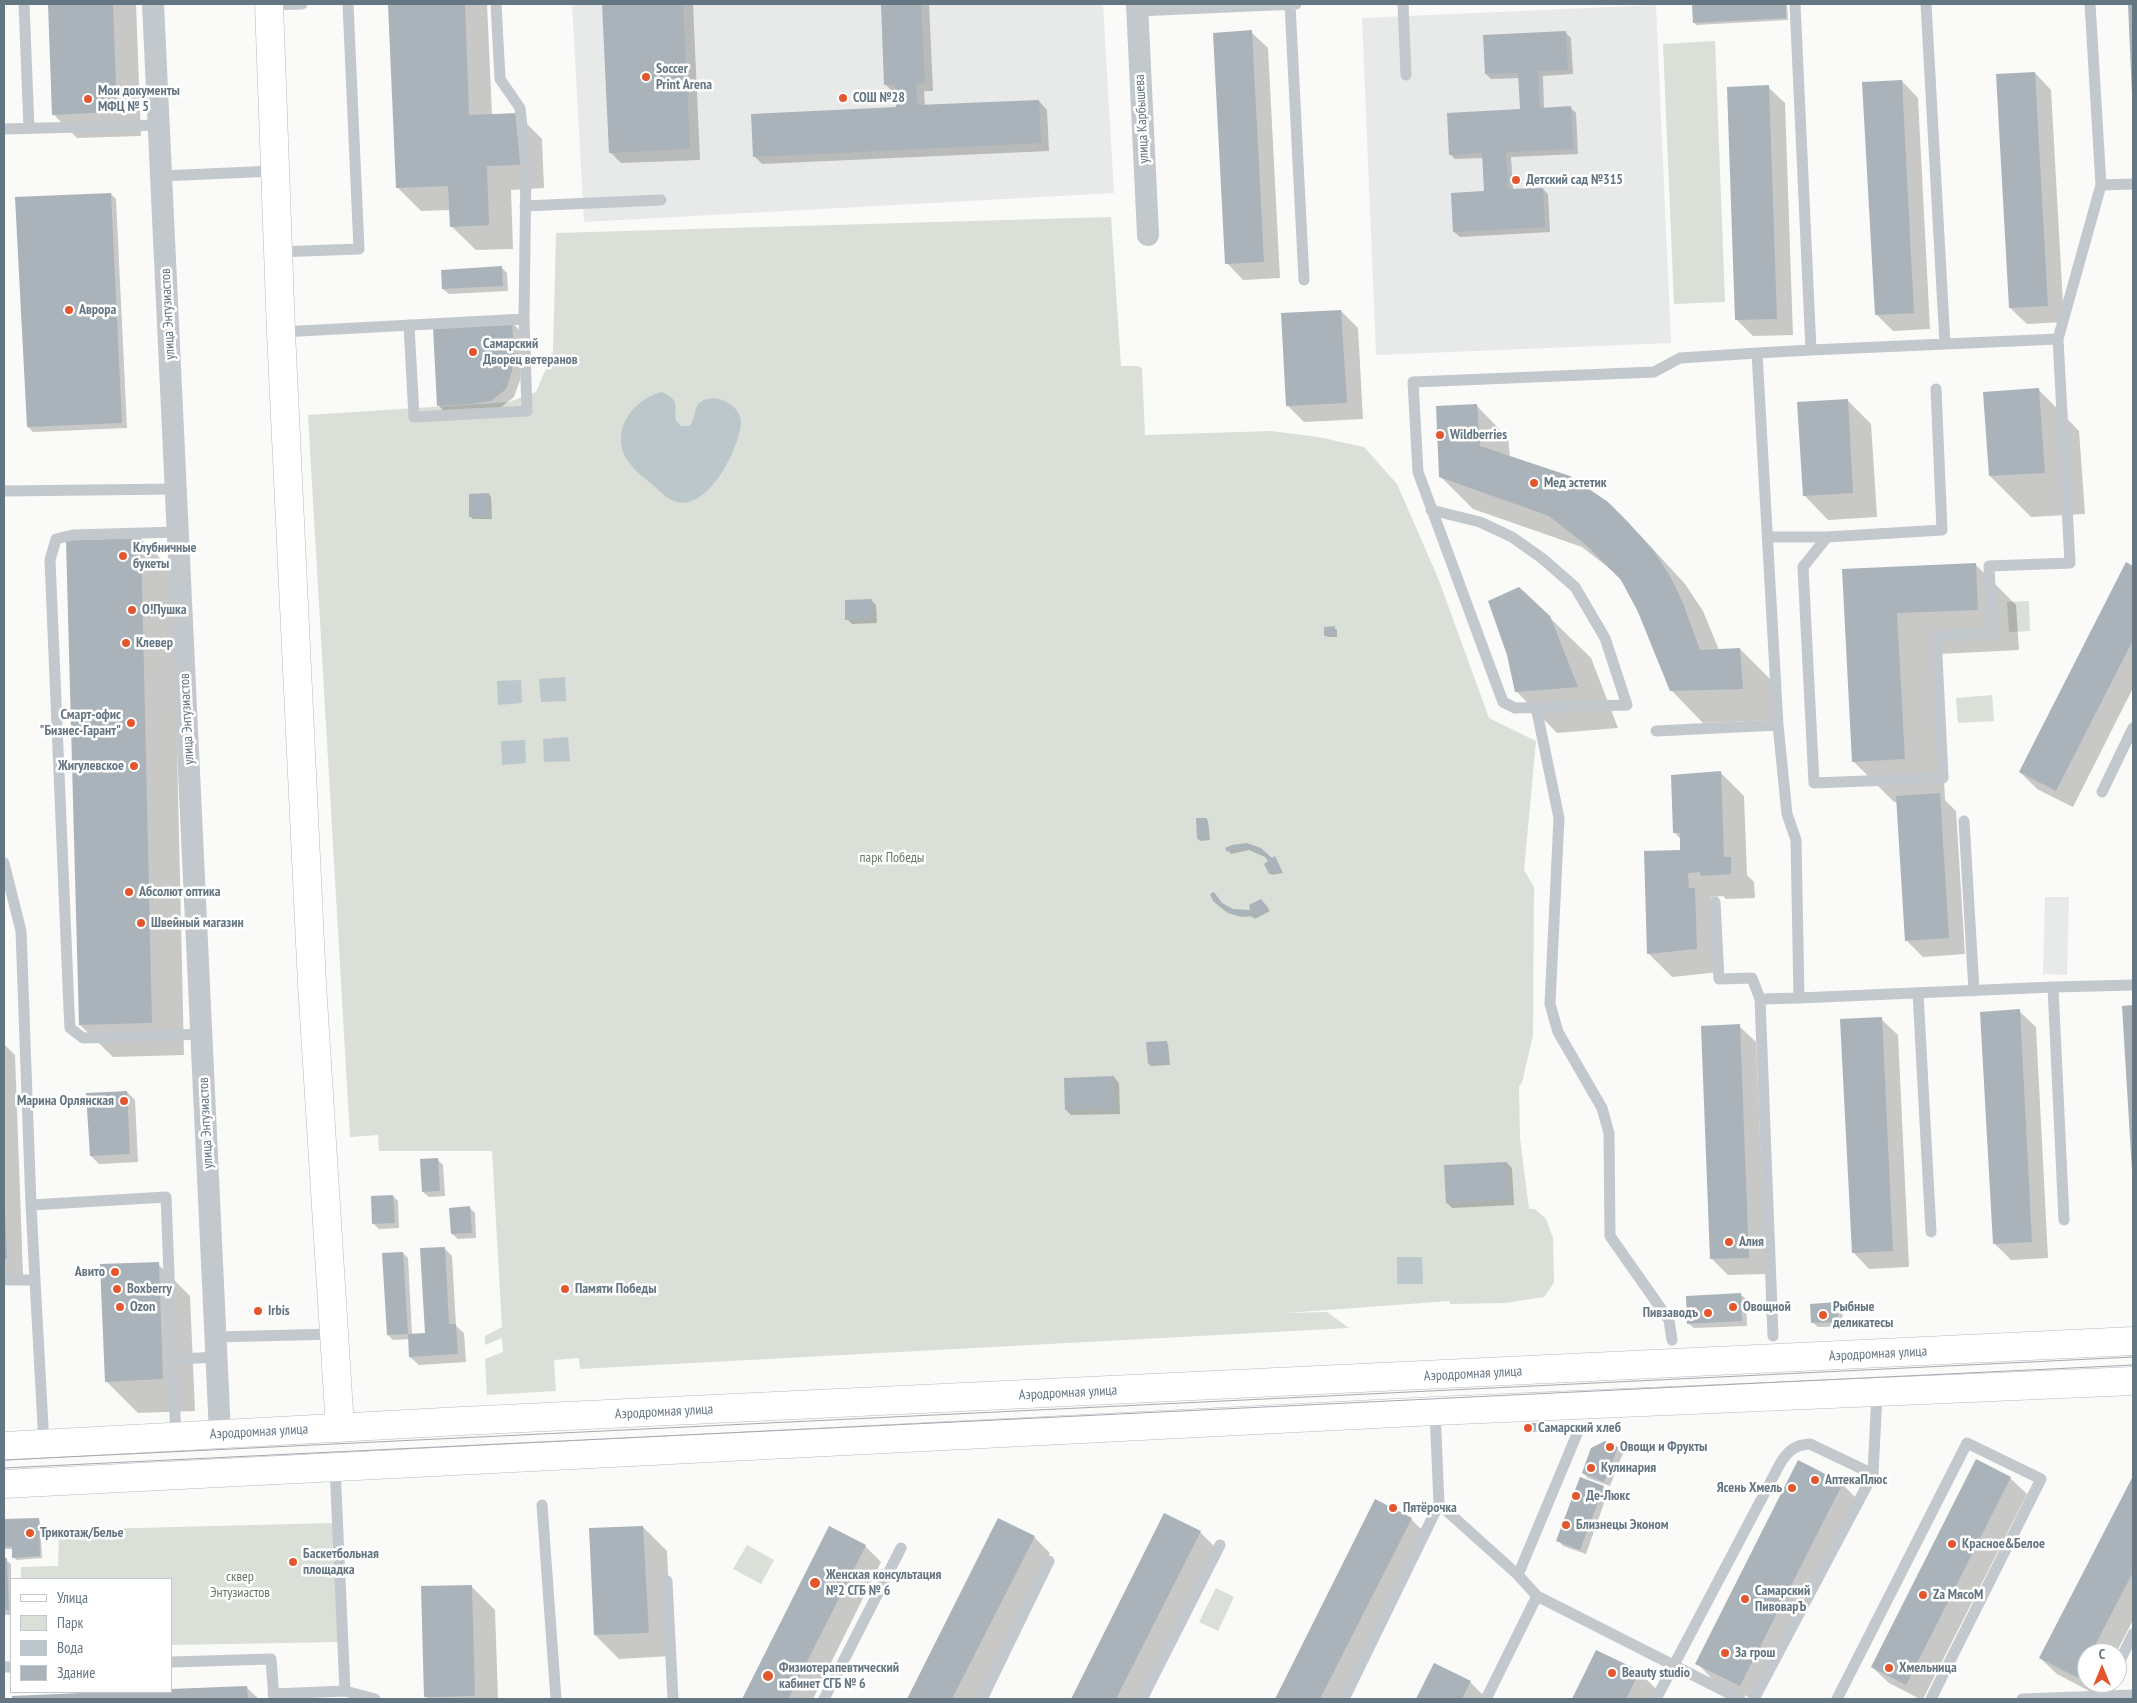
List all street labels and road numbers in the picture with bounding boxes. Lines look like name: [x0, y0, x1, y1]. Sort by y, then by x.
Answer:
street label: улица Карбышева: [1131, 74, 1153, 164]
street label: улица Энтузиастов: [157, 268, 179, 360]
street label: улица Энтузиастов: [176, 673, 198, 765]
street label: улица Энтузиастов: [195, 1077, 217, 1169]
street label: Аэродромная улица: [1828, 1343, 1928, 1365]
street label: Аэродромная улица: [1423, 1363, 1523, 1385]
street label: Аэродромная улица: [1018, 1382, 1118, 1404]
street label: Аэродромная улица: [614, 1401, 714, 1423]
street label: Аэродромная улица: [209, 1421, 309, 1443]

